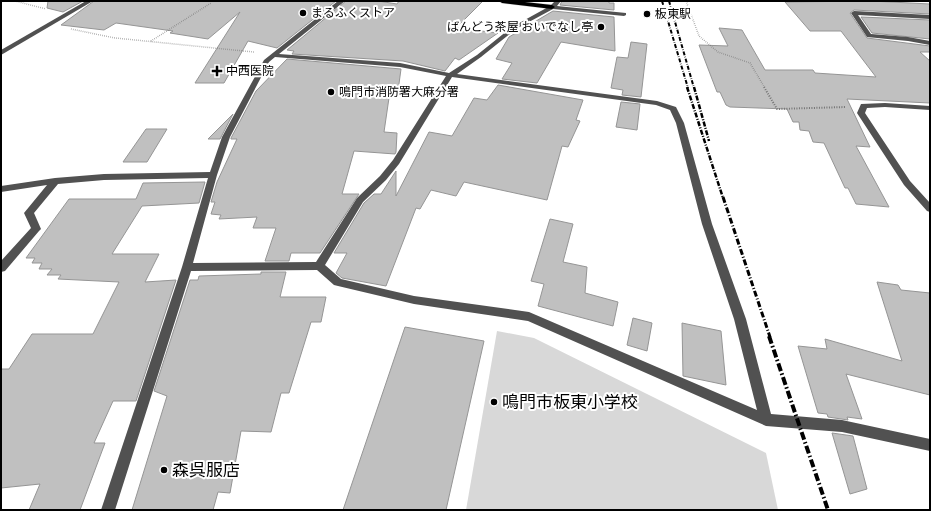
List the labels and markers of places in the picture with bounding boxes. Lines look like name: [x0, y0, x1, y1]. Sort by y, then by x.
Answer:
place label: まるふくストア: [311, 5, 395, 20]
place label: 板東駅: [655, 6, 691, 21]
marker: まるふくストア: [298, 8, 308, 18]
marker: 板東駅: [642, 9, 652, 19]
place label: ばんどう茶屋 おいでなし亭: [447, 19, 593, 34]
marker: ばんどう茶屋 おいでなし亭: [596, 22, 606, 32]
place label: 中西医院: [226, 63, 274, 78]
marker: 中西医院: [211, 65, 223, 77]
place label: 鳴門市消防署大麻分署: [339, 84, 459, 99]
marker: 鳴門市消防署大麻分署: [326, 87, 336, 97]
place label: 鳴門市板東小学校: [502, 392, 638, 412]
marker: 鳴門市板東小学校: [489, 397, 499, 407]
place label: 森呉服店: [172, 460, 240, 480]
marker: 森呉服店: [159, 465, 169, 475]

